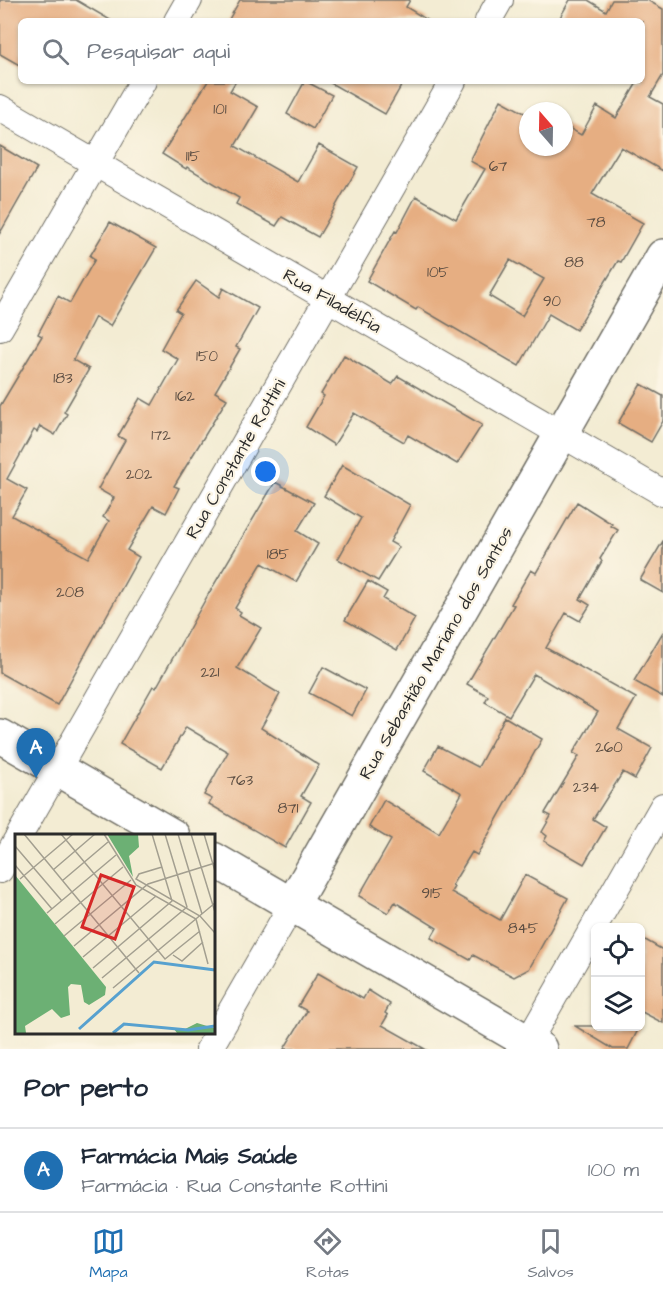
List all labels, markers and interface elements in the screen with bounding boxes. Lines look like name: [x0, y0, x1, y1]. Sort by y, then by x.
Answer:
search box: [18, 18, 645, 84]
icon: search: [39, 35, 72, 68]
text: Pesquisar aqui: [87, 36, 230, 67]
house number: 101: [213, 99, 227, 120]
north arrow: [519, 102, 573, 156]
house number: 115: [186, 146, 201, 167]
house number: 67: [489, 156, 507, 177]
house number: 78: [587, 212, 606, 233]
house number: 88: [564, 252, 584, 273]
house number: 105: [427, 262, 449, 283]
street label: Rua Filadélfia: [278, 263, 386, 339]
house number: 90: [543, 291, 562, 312]
house number: 150: [196, 346, 219, 367]
house number: 183: [53, 368, 73, 389]
street label: Rua Constante Rottini: [180, 374, 292, 544]
house number: 162: [175, 386, 195, 407]
house number: 172: [151, 425, 171, 446]
your location: [251, 457, 280, 486]
house number: 202: [126, 464, 153, 485]
street label: Rua Sebastião Mariano dos Santos: [353, 522, 519, 784]
house number: 185: [267, 544, 290, 565]
house number: 208: [56, 582, 84, 603]
house number: 221: [200, 662, 220, 683]
pin: A: [16, 728, 56, 778]
house number: 260: [595, 737, 623, 758]
house number: 763: [227, 770, 254, 791]
house number: 234: [573, 777, 599, 798]
house number: 871: [278, 798, 299, 819]
inset map: [15, 834, 214, 1034]
house number: 915: [421, 883, 443, 904]
house number: 845: [508, 918, 539, 939]
map controls: [591, 923, 645, 1031]
button: locate: [591, 923, 645, 977]
button: layers: [591, 977, 645, 1031]
text: Por perto: [24, 1070, 148, 1106]
text: Farmácia Mais Saúde: [81, 1141, 297, 1172]
text: A: [37, 1156, 50, 1184]
text: 100 m: [588, 1156, 639, 1184]
text: Farmácia · Rua Constante Rottini: [81, 1172, 387, 1200]
tab: Mapa: [89, 1225, 128, 1283]
tab: Rotas: [306, 1225, 349, 1283]
tab: Salvos: [528, 1225, 574, 1283]

